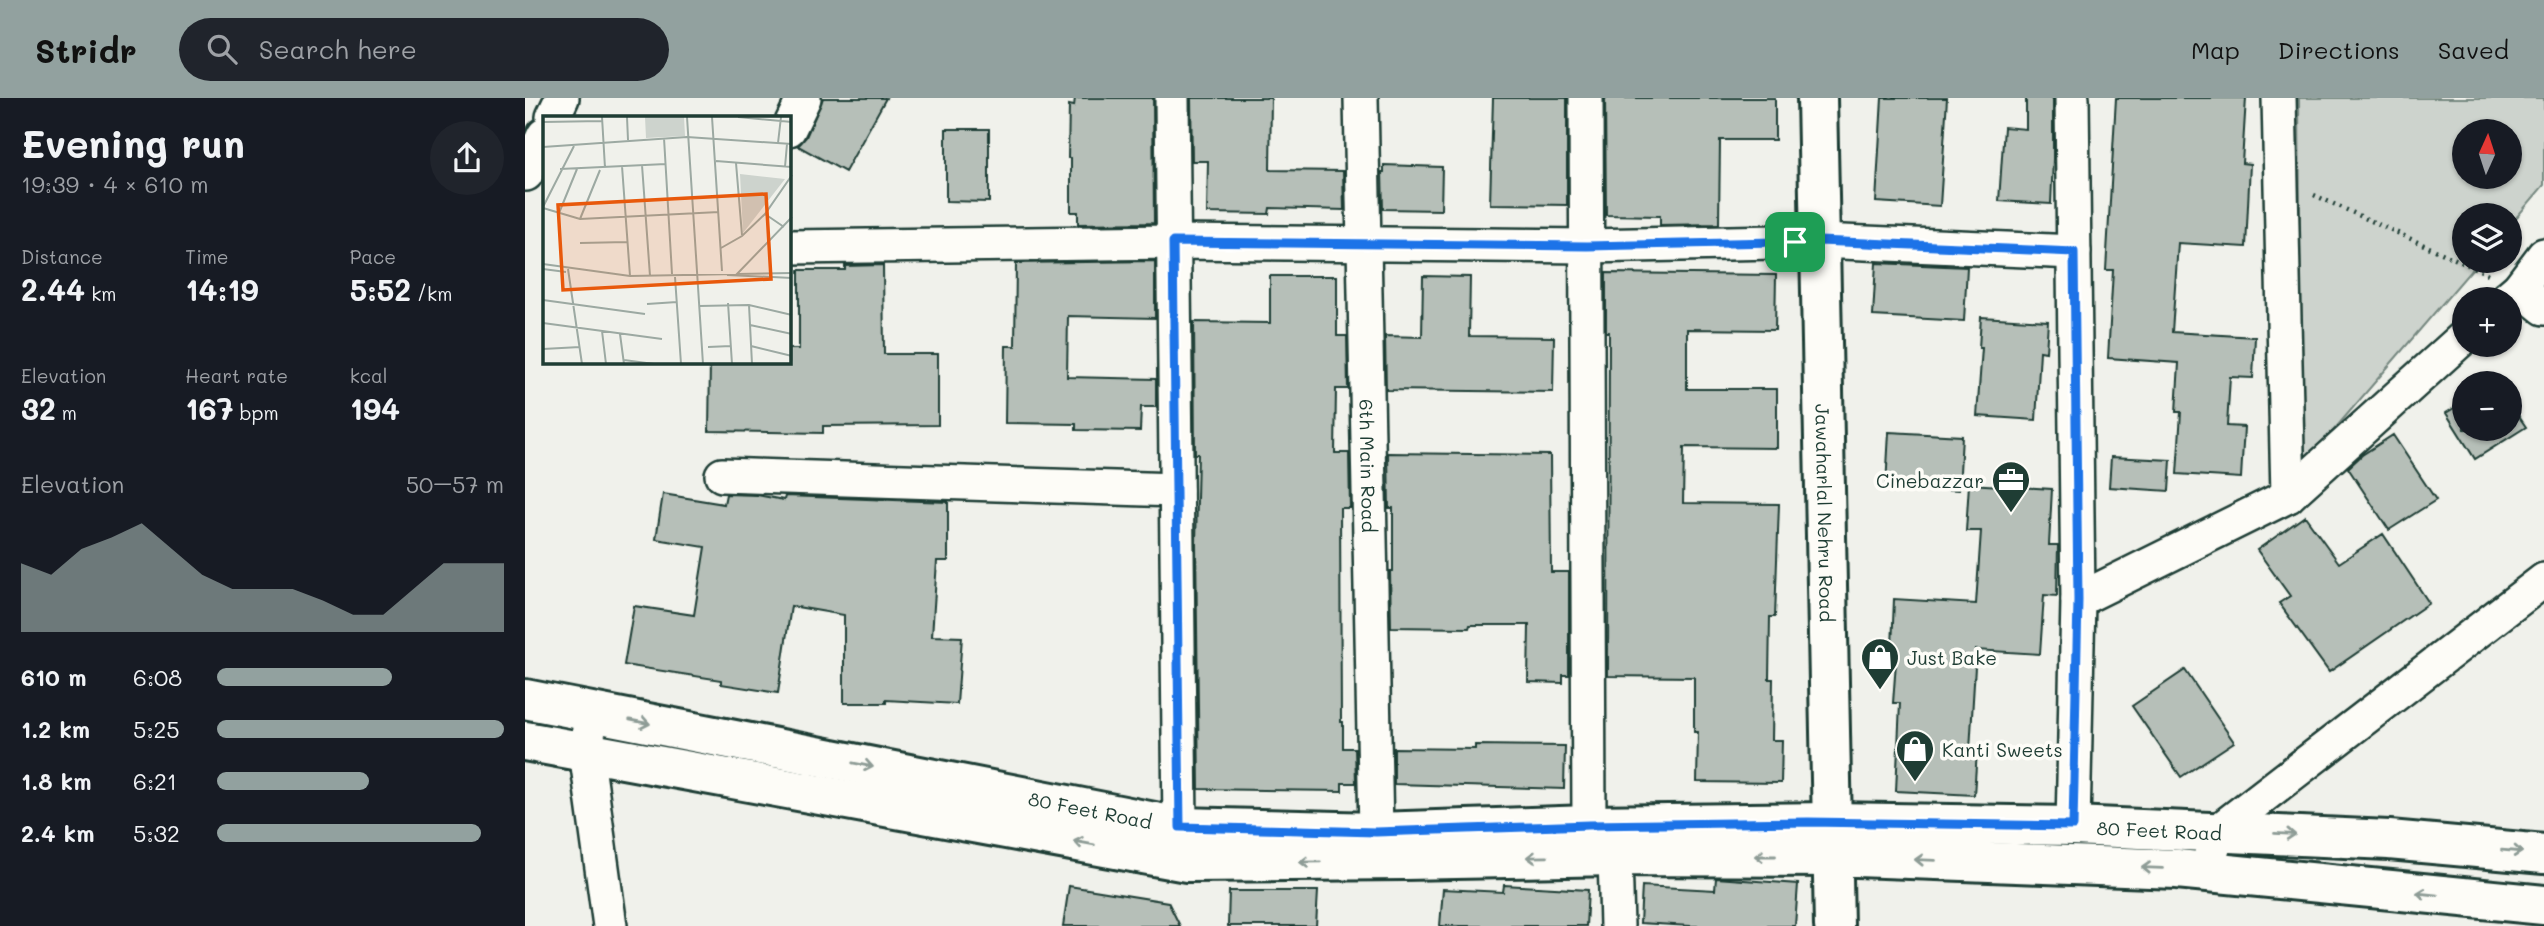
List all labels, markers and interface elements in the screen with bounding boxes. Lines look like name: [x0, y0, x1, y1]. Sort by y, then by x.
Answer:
search box: [179, 18, 669, 81]
text: Stridr: [35, 28, 137, 71]
icon: search: [203, 30, 241, 68]
text: Search here: [259, 32, 417, 66]
text: Map: [2191, 34, 2240, 65]
text: Directions: [2278, 34, 2400, 65]
text: Saved: [2438, 34, 2509, 65]
inset map: [543, 116, 791, 364]
text: Evening run: [21, 118, 245, 168]
north arrow: [2452, 119, 2522, 189]
map controls: [2452, 119, 2522, 441]
button: share: [430, 121, 504, 195]
text: 19:39 · 4 × 610 m: [21, 169, 209, 199]
button: layers: [2452, 203, 2522, 273]
pin: [1765, 212, 1825, 272]
icon: arrive: [1776, 223, 1814, 261]
text: Distance: [21, 244, 103, 269]
text: Time: [185, 244, 229, 269]
text: Pace: [350, 244, 396, 269]
text: 2.44: [21, 269, 85, 309]
text: 14:19: [185, 269, 258, 309]
text: 5:52: [350, 269, 411, 309]
text: km: [85, 281, 116, 306]
text: /km: [411, 281, 452, 306]
button: +: [2452, 287, 2522, 357]
text: Elevation: [21, 363, 106, 388]
text: Heart rate: [185, 363, 288, 388]
text: kcal: [350, 363, 388, 388]
button: −: [2452, 371, 2522, 441]
text: 32: [21, 388, 56, 428]
text: 167: [185, 388, 233, 428]
text: 194: [350, 388, 400, 428]
street label: 6th Main Road: [1355, 399, 1382, 533]
text: m: [56, 400, 77, 425]
text: bpm: [233, 400, 279, 425]
street label: Jawaharlal Nehru Road: [1811, 403, 1840, 622]
office icon: Cinebazzar: [1990, 459, 2032, 514]
place label: Cinebazzar: [1876, 468, 1984, 493]
text: Elevation: [21, 469, 124, 499]
text: 50–57 m: [406, 469, 504, 499]
shop icon: Just Bake: [1859, 636, 1901, 691]
place label: Just Bake: [1907, 645, 1997, 670]
text: 610 m: [21, 662, 86, 692]
text: 6:08: [133, 662, 182, 692]
text: 1.2 km: [21, 714, 90, 744]
text: 5:25: [133, 714, 180, 744]
one-way arrow: [628, 715, 651, 729]
shop icon: Kanti Sweets: [1894, 728, 1936, 783]
place label: Kanti Sweets: [1942, 737, 2063, 762]
one-way arrow: [851, 759, 874, 772]
text: 1.8 km: [21, 766, 91, 796]
text: 6:21: [133, 766, 177, 796]
street label: 80 Feet Road: [1026, 785, 1154, 834]
street label: 80 Feet Road: [2096, 815, 2222, 845]
text: 2.4 km: [21, 818, 94, 848]
text: 5:32: [133, 818, 180, 848]
one-way arrow: [2273, 828, 2296, 841]
one-way arrow: [1073, 836, 1096, 849]
one-way arrow: [2500, 845, 2523, 858]
one-way arrow: [1754, 849, 1777, 863]
one-way arrow: [1526, 851, 1549, 864]
one-way arrow: [1913, 853, 1936, 866]
one-way arrow: [1299, 855, 1322, 869]
one-way arrow: [2141, 861, 2164, 875]
one-way arrow: [2416, 887, 2439, 900]

